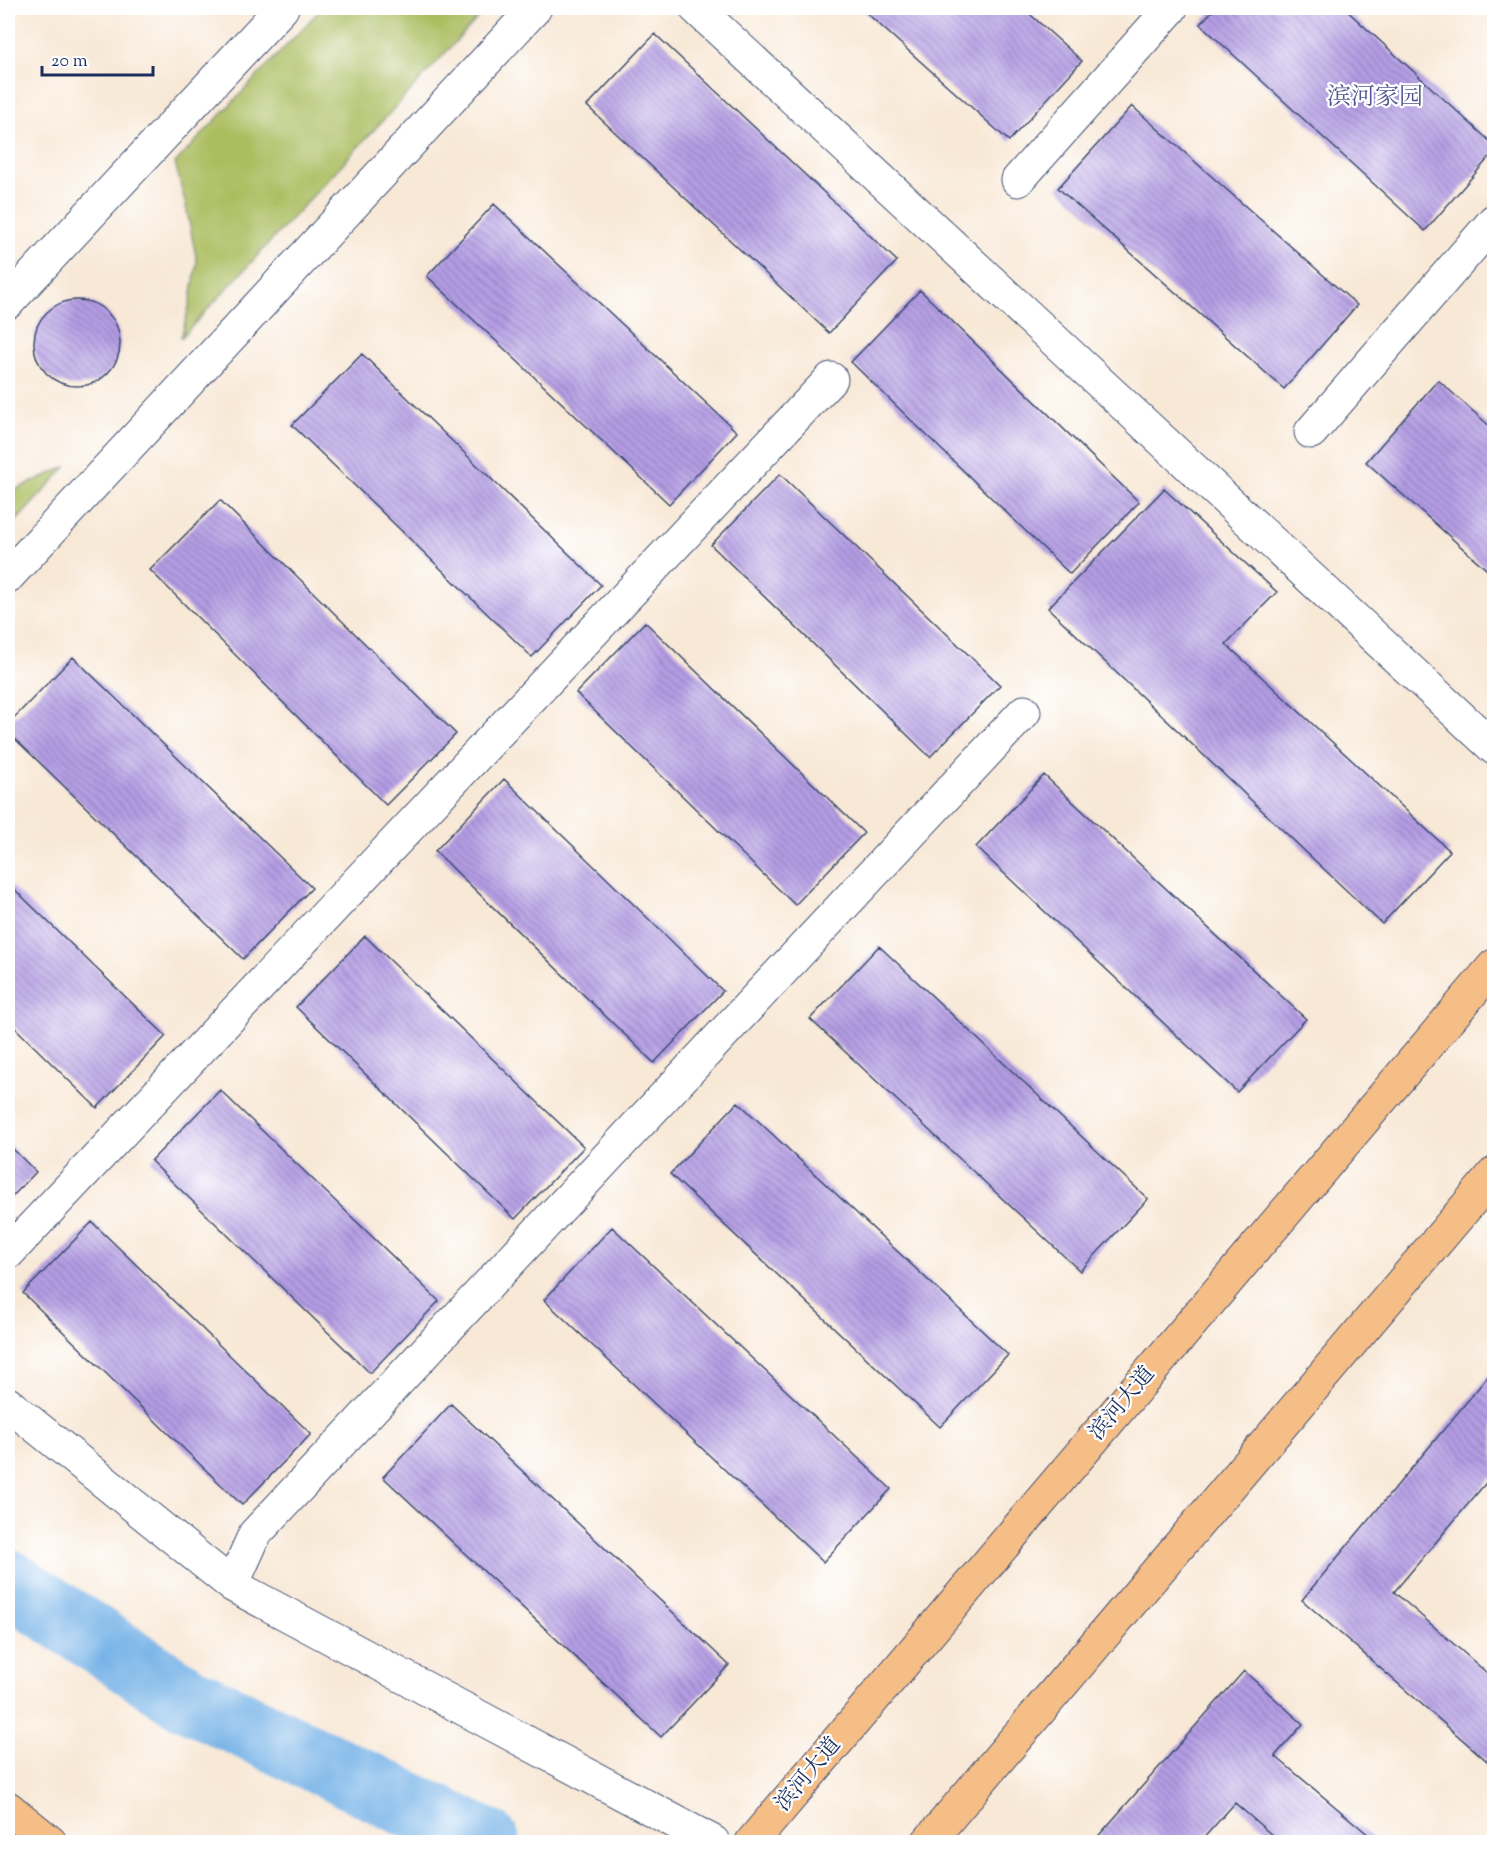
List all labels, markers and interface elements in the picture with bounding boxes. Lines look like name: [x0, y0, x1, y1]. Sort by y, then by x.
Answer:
scale bar: [42, 39, 153, 77]
text: 20 m: [51, 49, 88, 75]
district label: 滨河家园: [1327, 81, 1423, 115]
street label: 滨河大道: [1082, 1360, 1164, 1448]
street label: 滨河大道: [768, 1731, 850, 1819]

